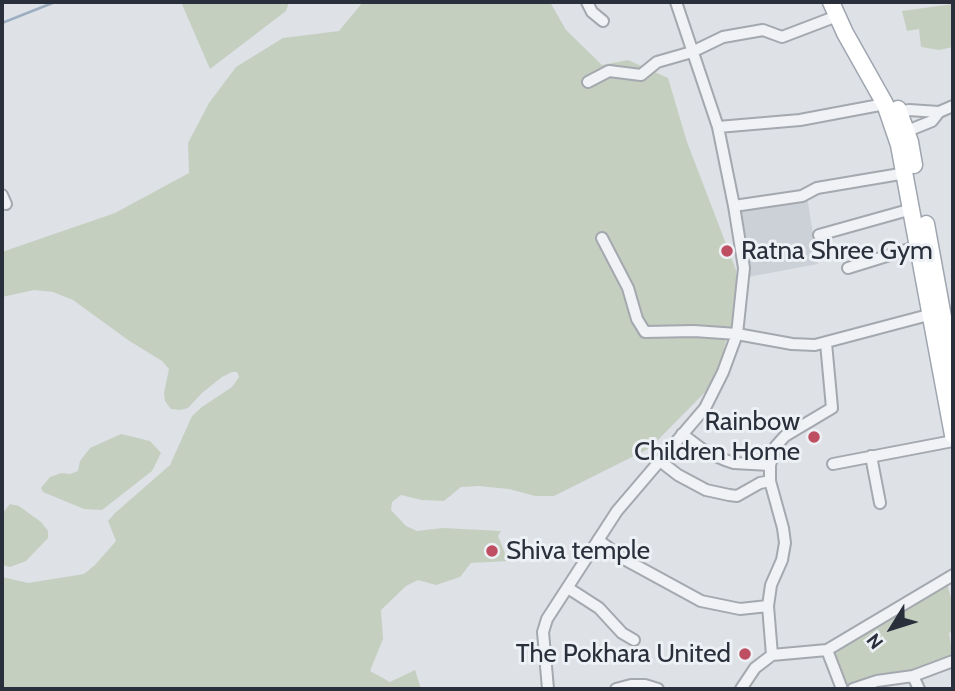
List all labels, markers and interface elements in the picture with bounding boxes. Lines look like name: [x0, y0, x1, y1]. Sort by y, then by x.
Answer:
place label: Ratna Shree Gym: [741, 235, 933, 267]
marker: Ratna Shree Gym: [719, 243, 735, 259]
place label: Rainbow Children Home: [634, 406, 800, 467]
marker: Rainbow Children Home: [806, 429, 822, 445]
place label: Shiva temple: [506, 535, 650, 567]
marker: Shiva temple: [484, 543, 500, 559]
north arrow: [857, 593, 927, 663]
text: N: [862, 629, 888, 654]
place label: The Pokhara United: [516, 638, 731, 670]
marker: The Pokhara United: [737, 646, 753, 662]

